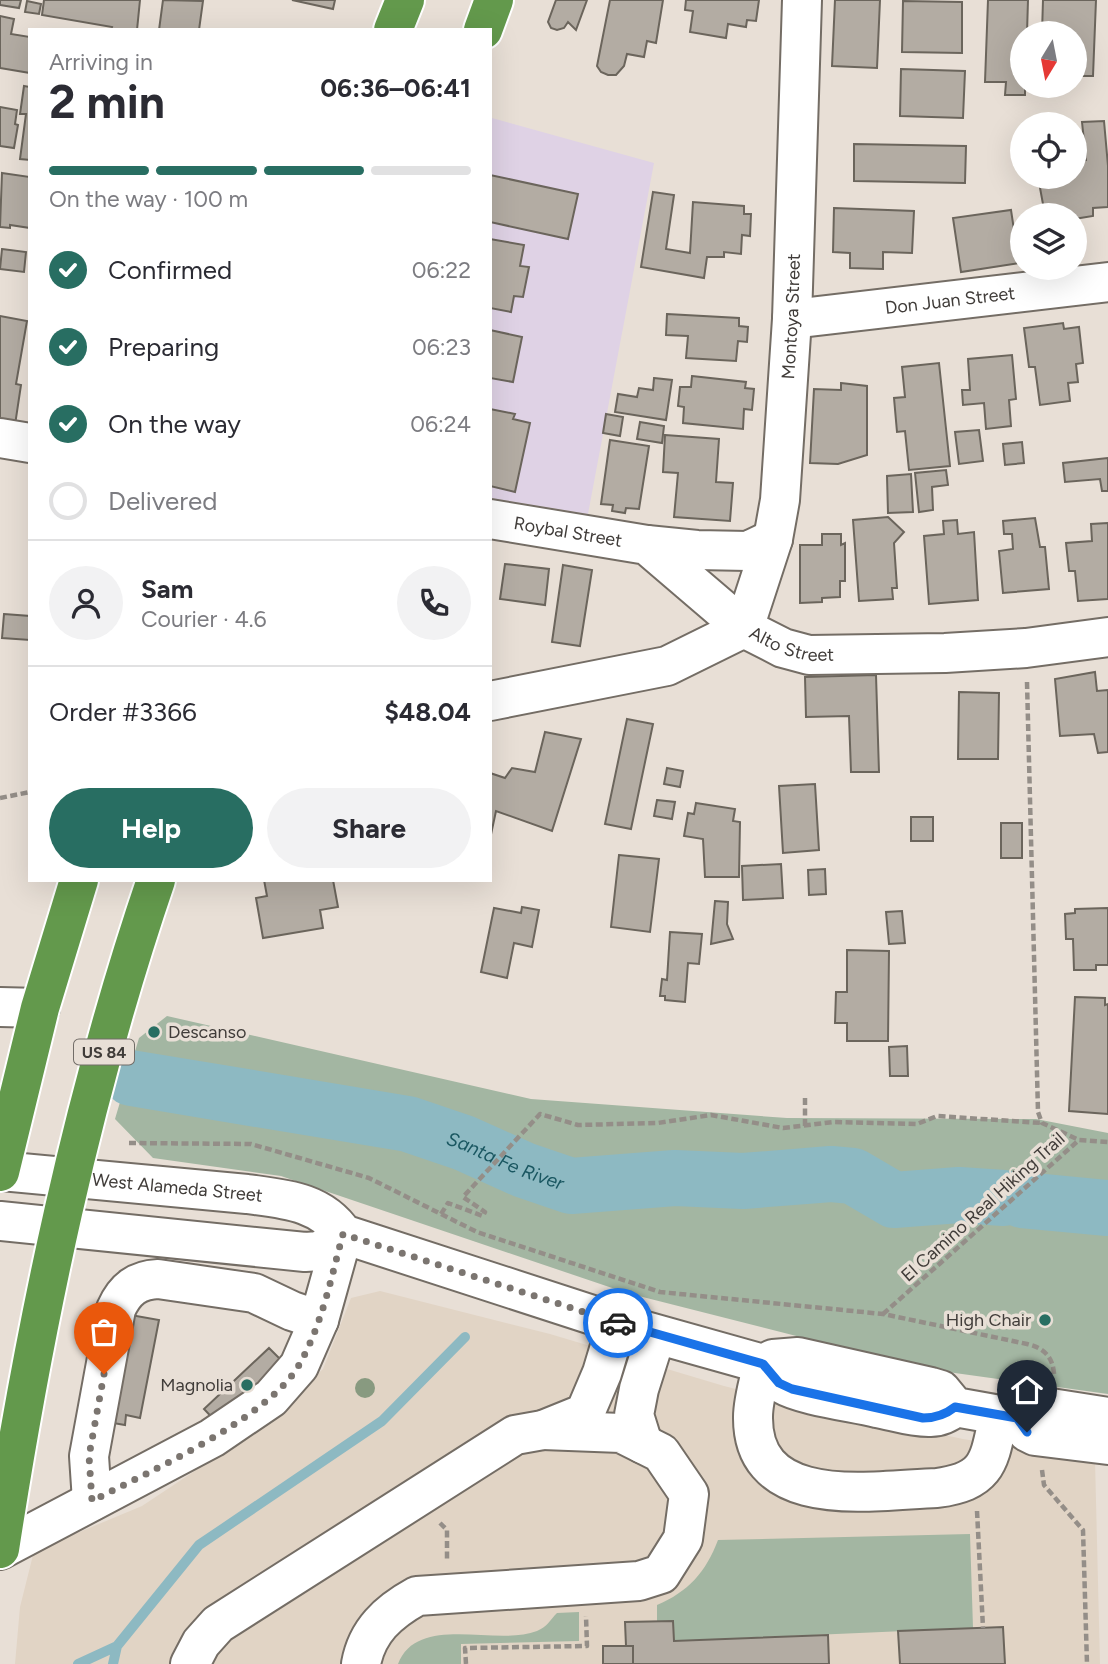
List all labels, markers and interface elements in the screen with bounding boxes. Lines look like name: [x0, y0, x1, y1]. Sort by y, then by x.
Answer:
north arrow: [1010, 21, 1087, 98]
map controls: [1010, 21, 1087, 280]
text: Arriving in: [49, 48, 153, 76]
text: 06:36–06:41: [320, 72, 471, 104]
text: 2 min: [49, 74, 165, 130]
button: locate: [1010, 112, 1087, 189]
text: On the way · 100 m: [49, 185, 248, 213]
button: layers: [1010, 203, 1087, 280]
icon: check: [49, 251, 87, 289]
street label: Montoya Street: [777, 253, 805, 380]
text: Confirmed: [108, 254, 232, 286]
text: 06:22: [412, 256, 471, 284]
street label: Don Juan Street: [884, 282, 1016, 319]
icon: check: [49, 328, 87, 366]
text: Preparing: [108, 331, 219, 363]
text: 06:23: [412, 333, 471, 361]
icon: check: [49, 405, 87, 443]
text: On the way: [108, 408, 241, 440]
text: 06:24: [410, 410, 471, 438]
text: Delivered: [108, 485, 217, 517]
street label: Roybal Street: [512, 512, 624, 552]
button: person: [49, 566, 123, 640]
button: phone: [397, 566, 471, 640]
text: Sam: [141, 573, 193, 605]
text: Courier · 4.6: [141, 605, 267, 633]
street label: Alto Street: [746, 622, 834, 666]
text: Order #3366: [49, 696, 197, 728]
text: $48.04: [384, 696, 471, 728]
button: Help: [49, 788, 253, 868]
button: Share: [267, 788, 471, 868]
place label: Descanso: [168, 1021, 246, 1043]
marker: Descanso: [146, 1024, 162, 1040]
road number: US 84: [74, 1040, 134, 1064]
water label: Santa Fe River: [444, 1127, 568, 1195]
street label: El Camino Real Hiking Trail: [897, 1128, 1069, 1286]
street label: West Alameda Street: [91, 1169, 264, 1207]
courier: [583, 1288, 653, 1358]
pin: [74, 1302, 134, 1374]
icon: car: [599, 1304, 637, 1342]
place label: High Chair: [946, 1309, 1031, 1331]
marker: High Chair: [1037, 1312, 1053, 1328]
icon: bag: [85, 1313, 123, 1351]
pin: [997, 1360, 1057, 1432]
icon: home: [1008, 1371, 1046, 1409]
place label: Magnolia: [160, 1374, 233, 1396]
marker: Magnolia: [239, 1377, 255, 1393]

